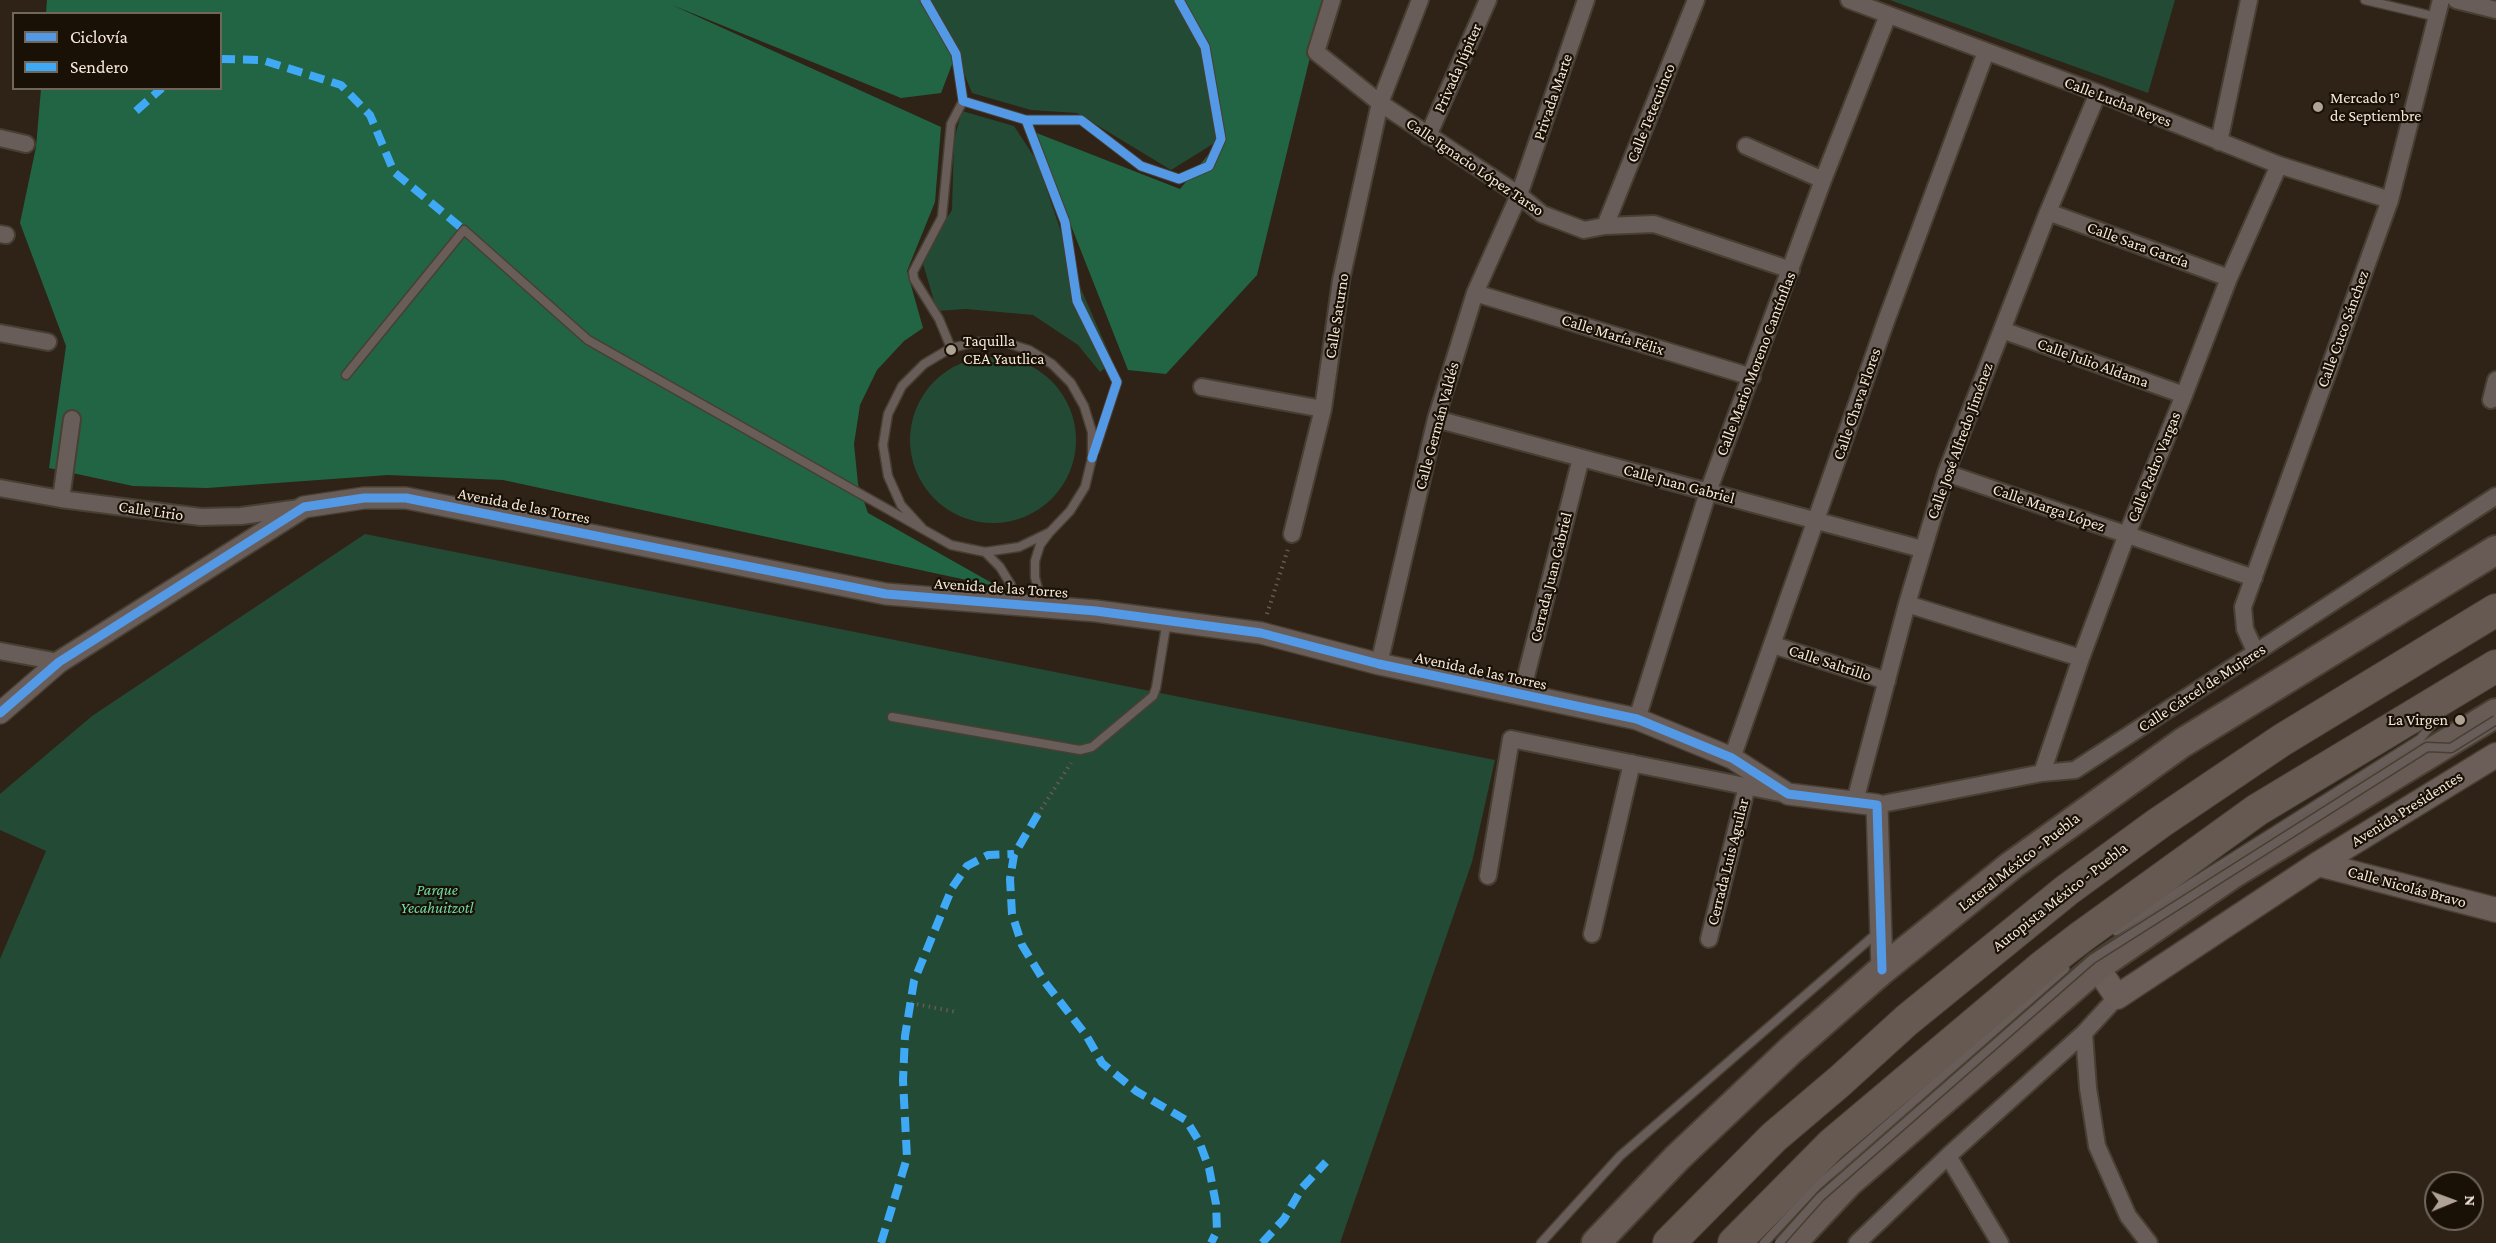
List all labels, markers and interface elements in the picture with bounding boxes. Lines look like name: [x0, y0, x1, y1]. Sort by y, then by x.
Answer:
legend: [12, 12, 222, 90]
street label: Privada Júpiter: [1430, 21, 1486, 115]
text: Ciclovía: [70, 27, 128, 47]
street label: Privada Marte: [1529, 51, 1577, 143]
text: Sendero: [70, 57, 128, 77]
street label: Calle Tetecuinco: [1622, 61, 1680, 165]
street label: Calle Lucha Reyes: [2062, 73, 2174, 131]
place label: Mercado 1° de Septiembre: [2330, 88, 2421, 126]
marker: Mercado 1° de Septiembre: [2311, 100, 2325, 114]
street label: Calle Ignacio López Tarso: [1402, 114, 1548, 220]
street label: Calle Sara García: [2084, 218, 2192, 272]
street label: Calle Cuco Sánchez: [2313, 268, 2373, 390]
street label: Calle Mario Moreno Cantínflas: [1712, 269, 1800, 459]
street label: Calle Saturno: [1321, 272, 1353, 360]
street label: Calle María Félix: [1559, 310, 1667, 360]
place label: Taquilla CEA Yautlica: [963, 331, 1044, 369]
street label: Calle Julio Aldama: [2035, 334, 2151, 392]
marker: Taquilla CEA Yautlica: [944, 343, 958, 357]
street label: Calle Chava Flores: [1829, 346, 1885, 462]
street label: Calle Germán Valdés: [1411, 360, 1463, 492]
street label: Calle José Alfredo Jiménez: [1923, 360, 1997, 522]
street label: Calle Pedro Vargas: [2123, 409, 2185, 525]
street label: Calle Juan Gabriel: [1621, 460, 1737, 508]
street label: Calle Marga López: [1990, 480, 2108, 536]
street label: Avenida de las Torres: [456, 484, 592, 528]
street label: Calle Lirio: [117, 497, 185, 525]
street label: Cerrada Juan Gabriel: [1526, 510, 1576, 644]
street label: Avenida de las Torres: [933, 574, 1069, 602]
street label: Calle Cárcel de Mujeres: [2135, 640, 2269, 736]
street label: Calle Saltrillo: [1786, 641, 1874, 685]
street label: Avenida de las Torres: [1413, 648, 1549, 694]
place label: La Virgen: [2388, 710, 2448, 730]
marker: La Virgen: [2453, 713, 2467, 727]
street label: Avenida Presidentes: [2348, 767, 2466, 851]
street label: Cerrada Luis Aguilar: [1703, 796, 1753, 928]
street label: Lateral México - Puebla: [1954, 809, 2084, 915]
street label: Autopista México - Puebla: [1988, 838, 2132, 956]
street label: Calle Nicolás Bravo: [2346, 862, 2468, 912]
park label: Parque Yecahuitzotl: [401, 880, 473, 918]
north arrow: [2424, 1171, 2484, 1231]
text: N: [2462, 1195, 2479, 1206]

